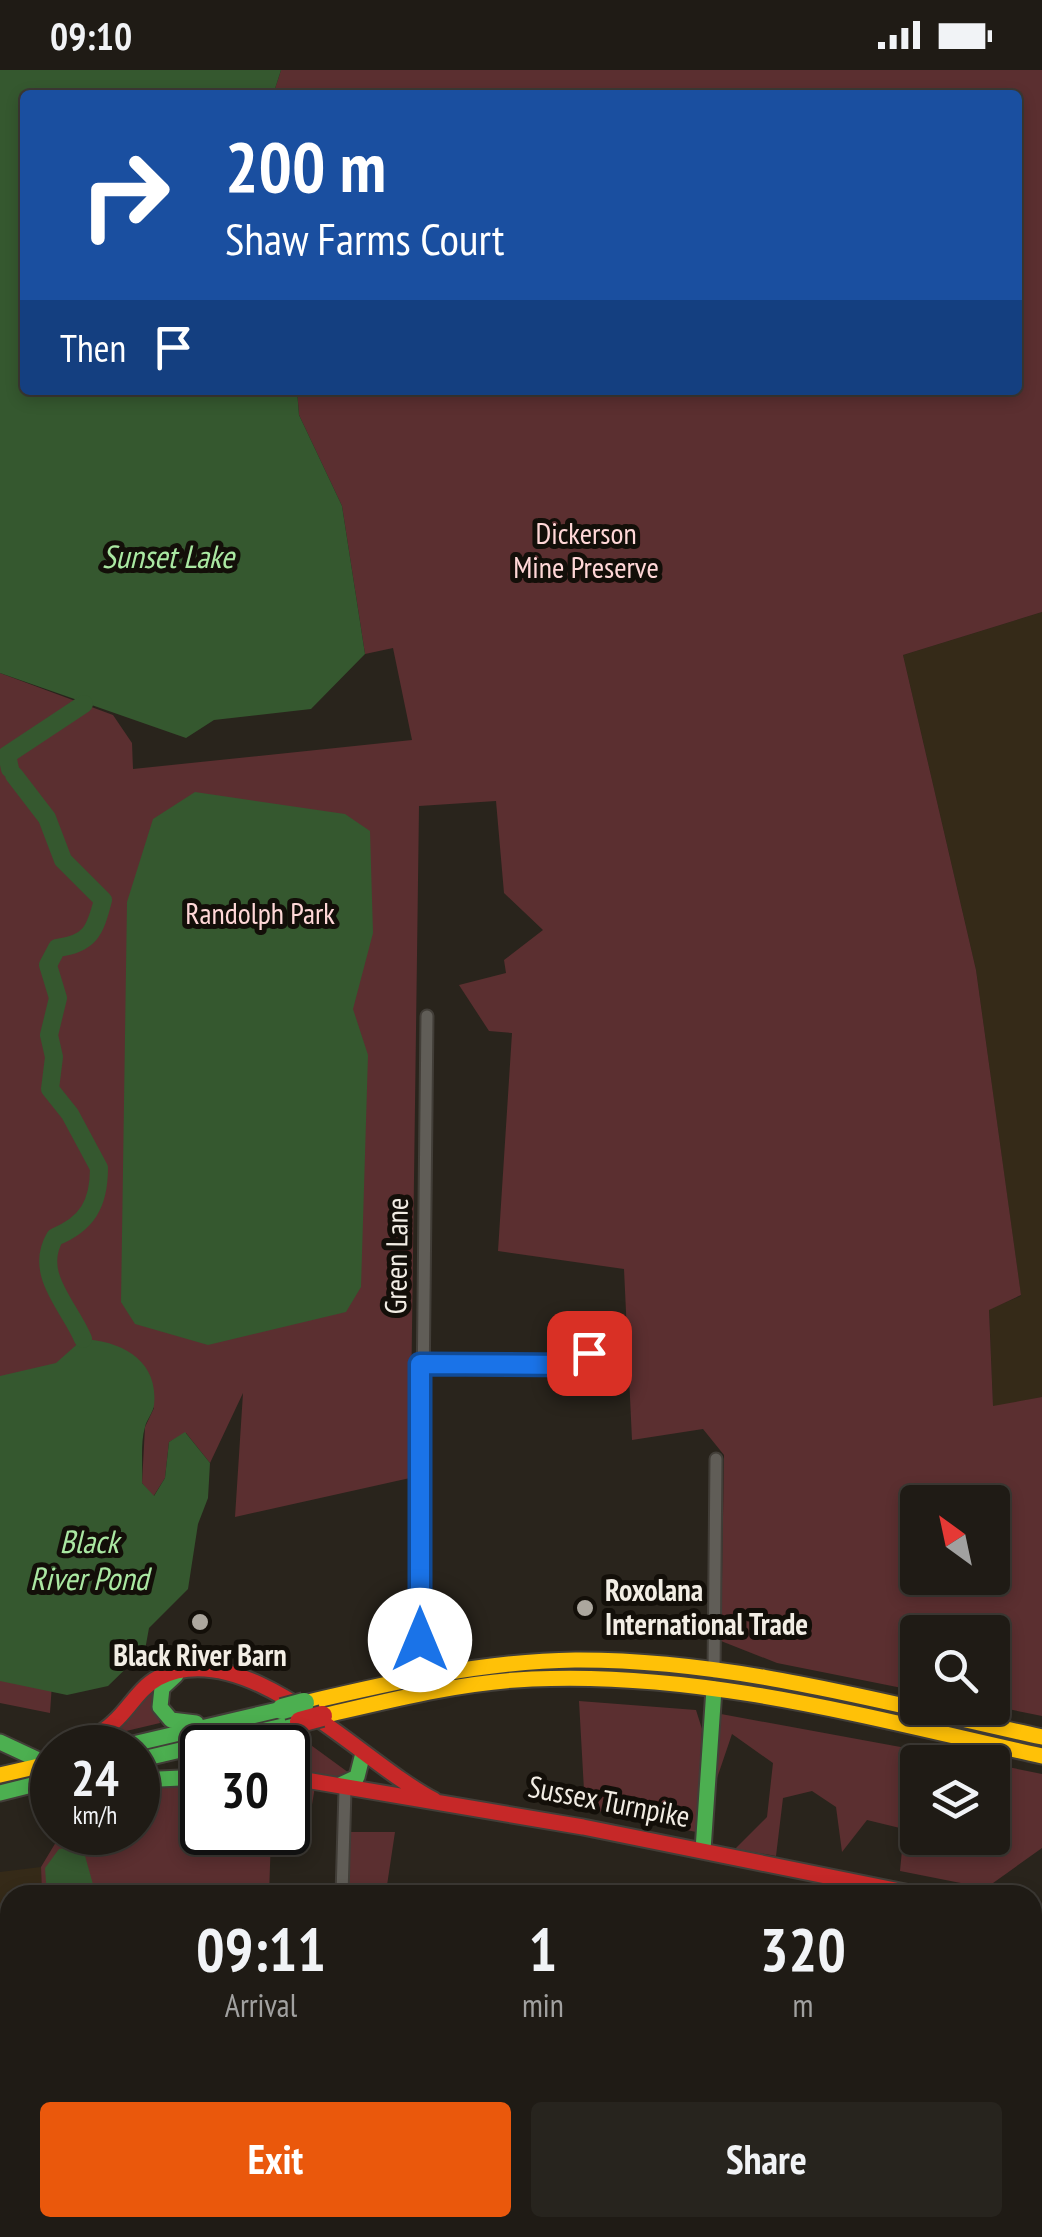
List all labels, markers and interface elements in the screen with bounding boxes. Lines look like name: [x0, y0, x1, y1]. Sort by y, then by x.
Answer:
text: 09:10: [50, 11, 132, 60]
text: 200 m: [225, 121, 386, 211]
icon: right: [60, 130, 190, 260]
text: Shaw Farms Court: [225, 209, 504, 267]
icon: arrive: [146, 320, 201, 375]
text: Then: [60, 323, 126, 372]
park label: Dickerson Mine Preserve: [513, 513, 659, 586]
water label: Sunset Lake: [102, 535, 236, 577]
park label: Randolph Park: [185, 893, 335, 932]
street label: Green Lane: [375, 1197, 416, 1315]
pin: [547, 1311, 632, 1396]
icon: arrive: [562, 1326, 617, 1381]
north arrow: [900, 1485, 1010, 1595]
map controls: [900, 1485, 1010, 1855]
water label: Black River Pond: [30, 1520, 152, 1599]
place label: Roxolana International Trade: [605, 1570, 808, 1643]
position arrow: [368, 1588, 472, 1692]
marker: Roxolana International Trade: [574, 1597, 596, 1619]
marker: Black River Barn: [189, 1611, 211, 1633]
button: search: [900, 1615, 1010, 1725]
place label: Black River Barn: [113, 1635, 287, 1674]
speed limit sign: 30: [180, 1725, 310, 1855]
text: 24: [71, 1745, 119, 1810]
button: layers: [900, 1745, 1010, 1855]
street label: Sussex Turnpike: [525, 1766, 693, 1835]
text: km/h: [73, 1799, 117, 1831]
text: 09:11: [196, 1910, 326, 1988]
text: 1: [529, 1910, 557, 1988]
text: 320: [760, 1910, 846, 1988]
text: Arrival: [225, 1984, 297, 2026]
text: min: [522, 1984, 564, 2026]
text: m: [792, 1984, 813, 2026]
button: Exit: [40, 2102, 511, 2217]
button: Share: [531, 2102, 1002, 2217]

